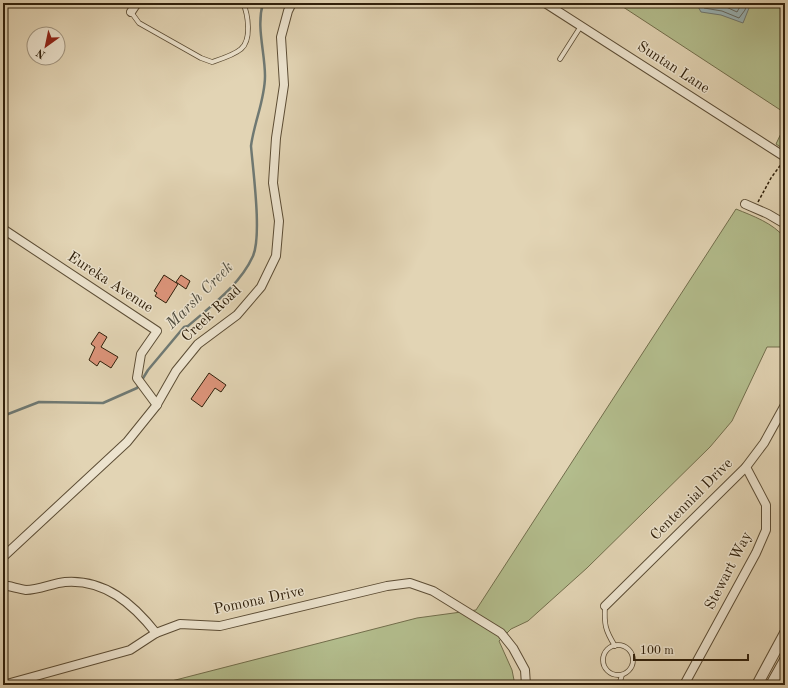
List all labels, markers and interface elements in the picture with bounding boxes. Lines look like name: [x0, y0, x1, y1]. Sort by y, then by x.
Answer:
north arrow: [26, 26, 66, 66]
street label: Suntan Lane: [634, 39, 712, 97]
text: N: [34, 46, 48, 60]
street label: Eureka Avenue: [65, 250, 155, 316]
water label: Marsh Creek: [163, 259, 237, 333]
street label: Creek Road: [179, 283, 245, 345]
street label: Centennial Drive: [648, 456, 736, 544]
street label: Stewart Way: [703, 529, 755, 613]
street label: Pomona Drive: [212, 584, 306, 618]
scale bar: [634, 636, 748, 662]
text: 100 m: [640, 645, 674, 657]

